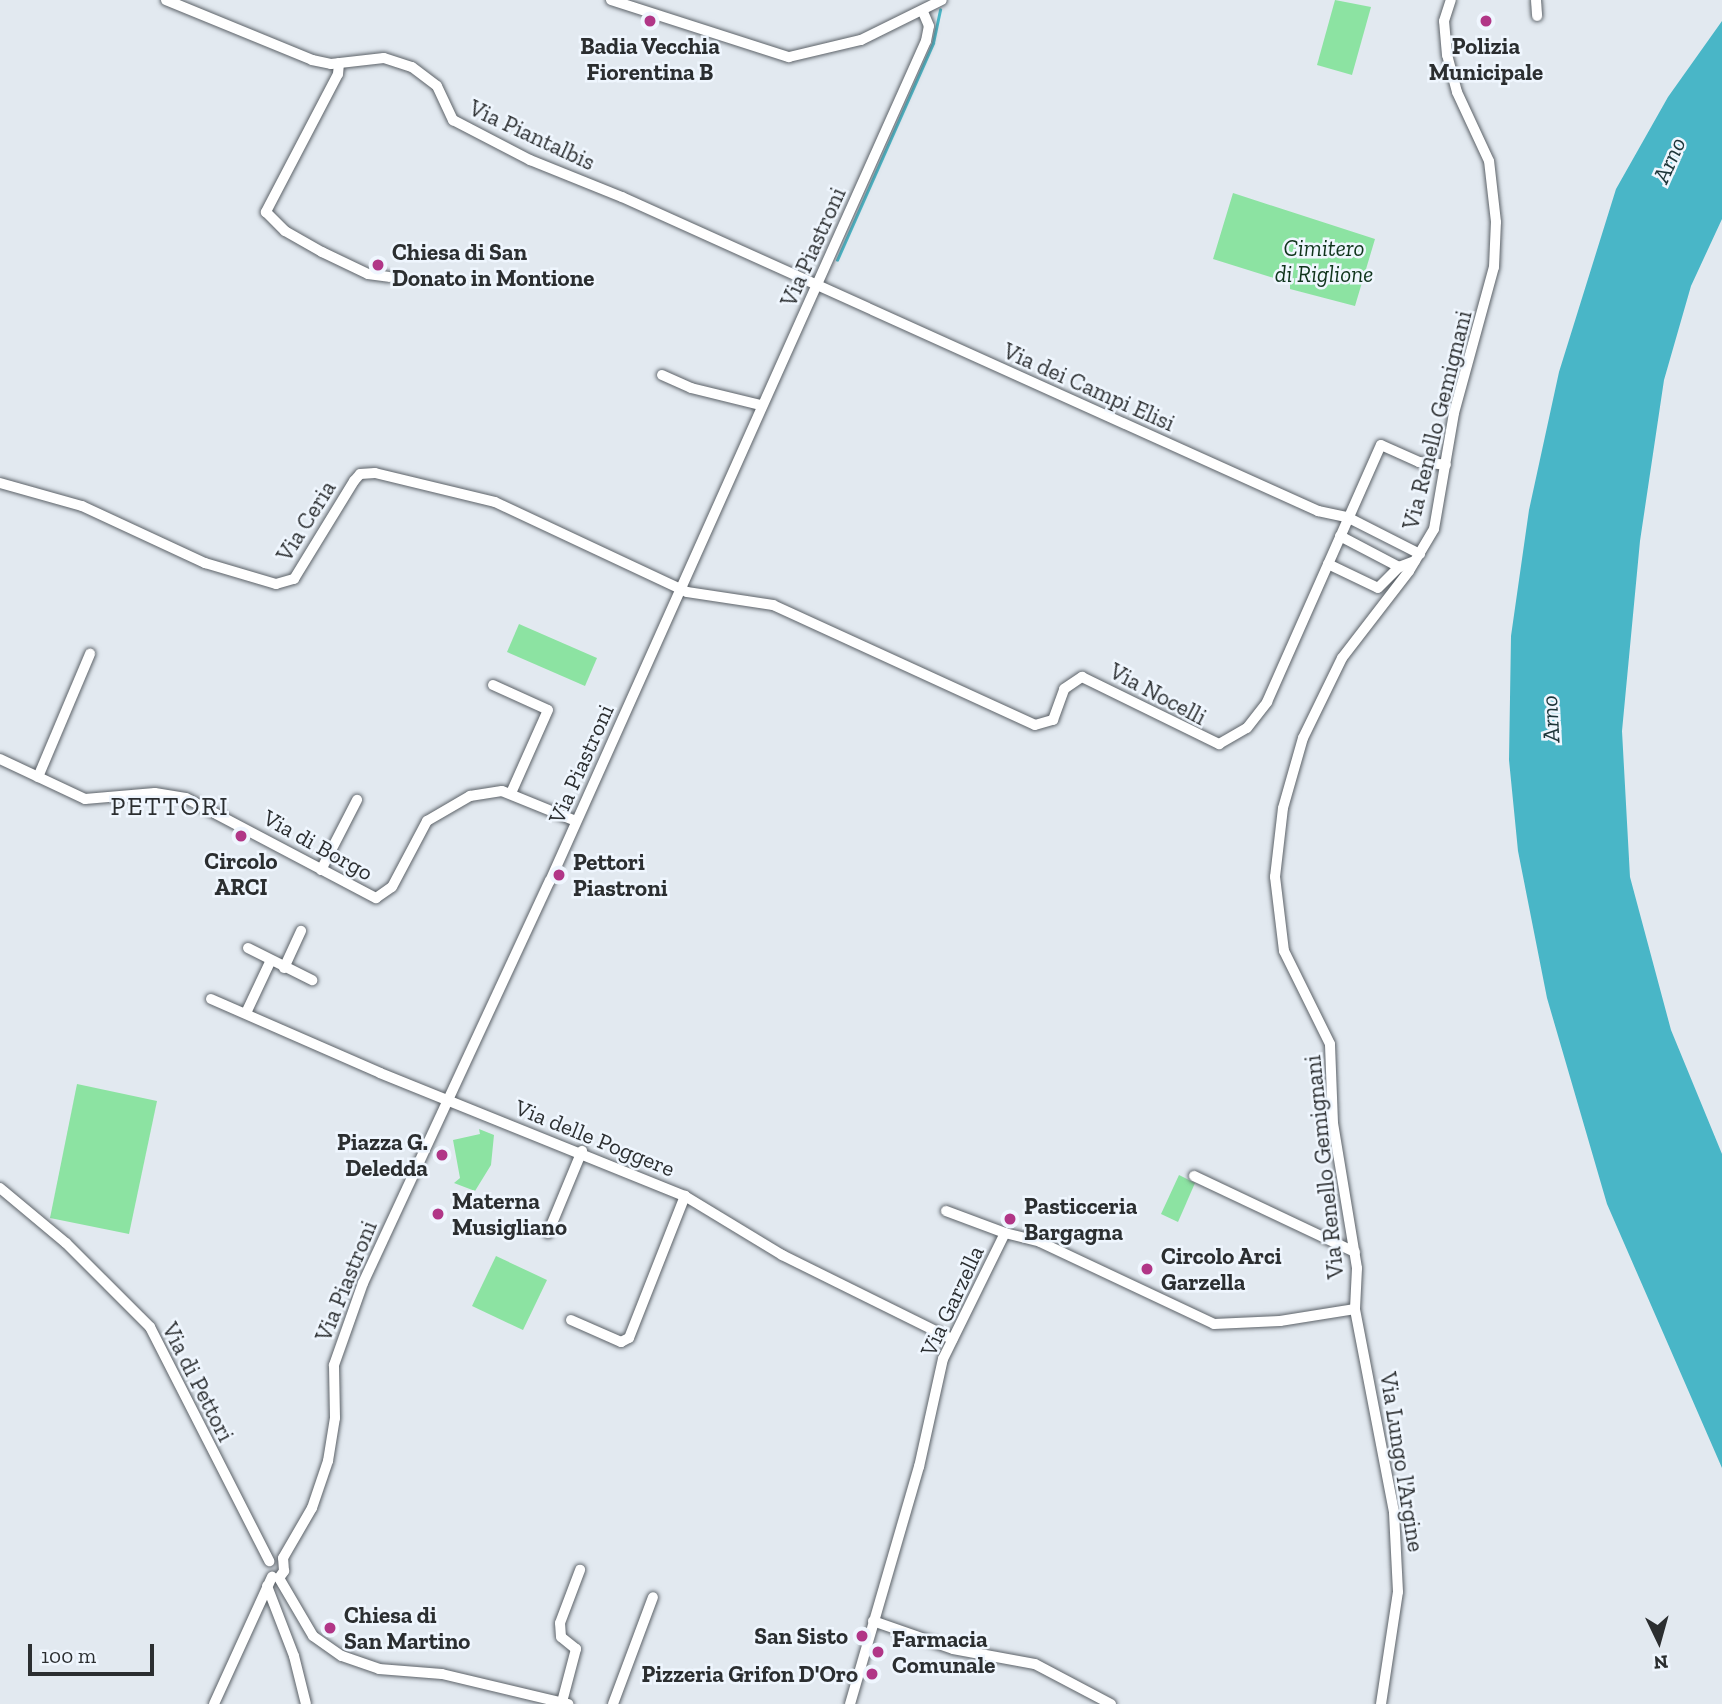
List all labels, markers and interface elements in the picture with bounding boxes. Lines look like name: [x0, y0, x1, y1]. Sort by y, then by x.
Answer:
marker: Badia Vecchia Fiorentina B: [642, 13, 658, 29]
marker: Polizia Municipale: [1478, 13, 1494, 29]
place label: Badia Vecchia Fiorentina B: [580, 32, 720, 86]
place label: Polizia Municipale: [1429, 32, 1543, 86]
street label: Via Piantalbis: [465, 94, 599, 176]
water label: Arno: [1646, 133, 1692, 187]
street label: Via Piastroni: [774, 183, 852, 311]
park label: Cimitero di Riglione: [1275, 234, 1373, 288]
place label: Chiesa di San Donato in Montione: [392, 238, 594, 292]
marker: Chiesa di San Donato in Montione: [370, 257, 386, 273]
street label: Via Renello Gemignani: [1396, 308, 1478, 532]
street label: Via dei Campi Elisi: [999, 337, 1179, 437]
street label: Via Ceria: [270, 475, 342, 567]
street label: Via Nocelli: [1105, 657, 1211, 731]
water label: Arno: [1534, 695, 1566, 743]
street label: Via Piastroni: [542, 700, 620, 828]
district label: PETTORI: [111, 791, 229, 823]
street label: Via di Borgo: [258, 804, 378, 886]
marker: Circolo ARCI: [233, 828, 249, 844]
place label: Circolo ARCI: [204, 847, 278, 901]
place label: Pettori Piastroni: [573, 848, 668, 902]
marker: Pettori Piastroni: [551, 867, 567, 883]
street label: Via Renello Gemignani: [1299, 1054, 1349, 1280]
street label: Via delle Poggere: [511, 1093, 679, 1183]
place label: Piazza G. Deledda: [337, 1128, 428, 1182]
marker: Piazza G. Deledda: [434, 1147, 450, 1163]
place label: Materna Musigliano: [452, 1187, 567, 1241]
place label: Pasticceria Bargagna: [1024, 1192, 1137, 1246]
marker: Materna Musigliano: [430, 1206, 446, 1222]
marker: Pasticceria Bargagna: [1002, 1211, 1018, 1227]
street label: Via Piastroni: [309, 1217, 383, 1345]
street label: Via Garzella: [914, 1241, 990, 1361]
place label: Circolo Arci Garzella: [1161, 1242, 1282, 1296]
marker: Circolo Arci Garzella: [1139, 1261, 1155, 1277]
street label: Via di Pettori: [156, 1318, 240, 1446]
street label: Via Lungo l'Argine: [1374, 1370, 1430, 1554]
place label: Chiesa di San Martino: [344, 1601, 470, 1655]
north arrow: [1624, 1606, 1694, 1676]
marker: Chiesa di San Martino: [322, 1620, 338, 1636]
place label: San Sisto: [754, 1622, 848, 1650]
place label: Farmacia Comunale: [892, 1625, 995, 1679]
marker: San Sisto: [854, 1628, 870, 1644]
scale bar: [32, 1630, 158, 1674]
text: 100 m: [41, 1643, 96, 1668]
marker: Farmacia Comunale: [870, 1644, 886, 1660]
text: N: [1653, 1650, 1669, 1675]
place label: Pizzeria Grifon D'Oro: [642, 1660, 858, 1688]
marker: Pizzeria Grifon D'Oro: [864, 1666, 880, 1682]

